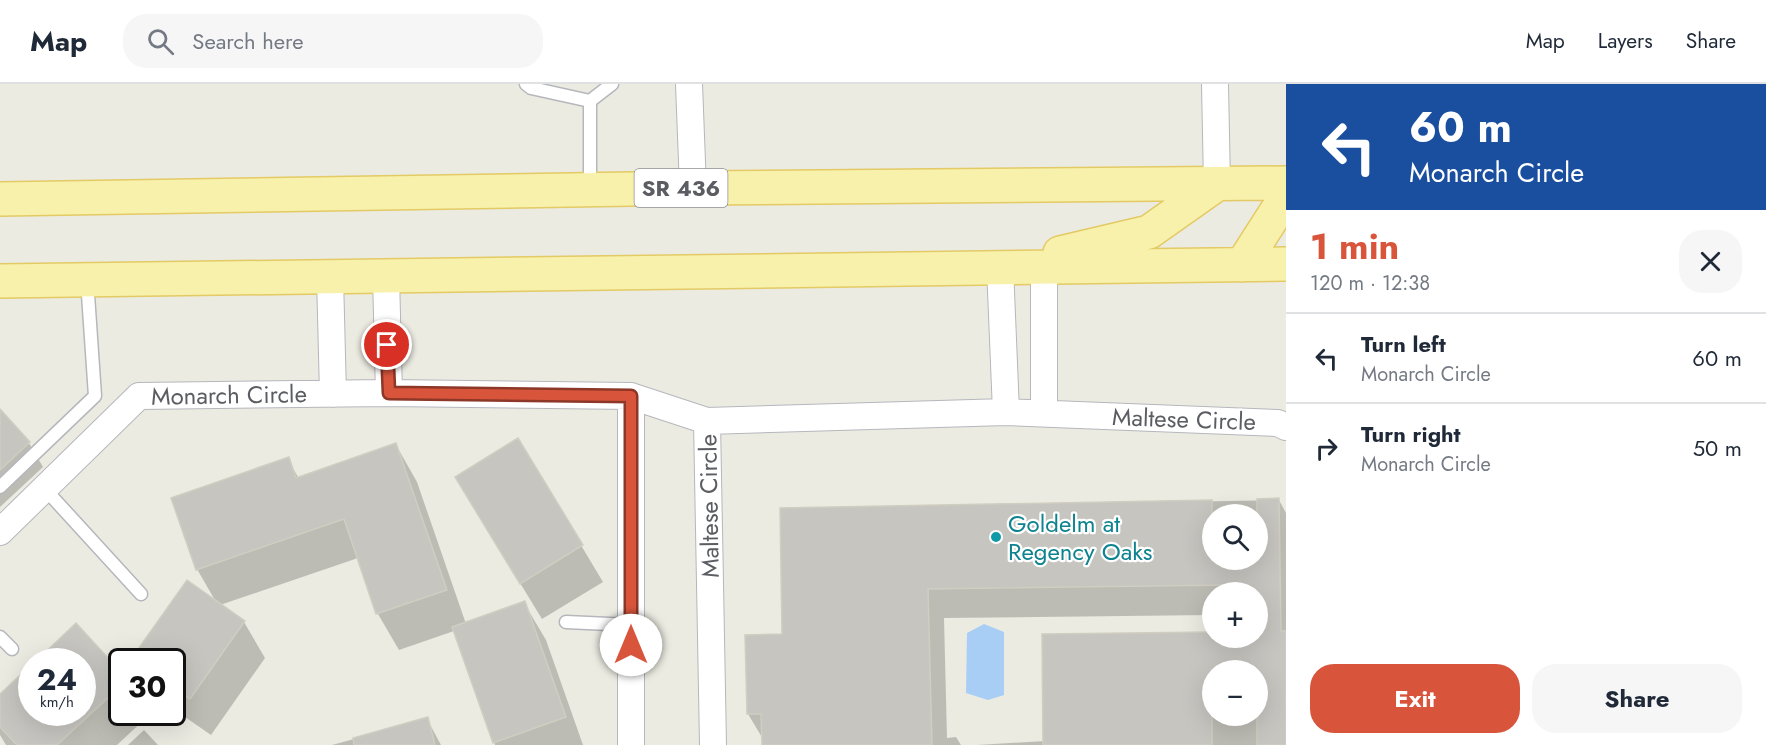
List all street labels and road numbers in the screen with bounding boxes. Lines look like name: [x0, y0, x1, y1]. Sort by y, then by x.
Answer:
road number: SR 436: [634, 169, 728, 207]
street label: Monarch Circle: [151, 376, 307, 414]
street label: Maltese Circle: [1112, 399, 1256, 439]
street label: Maltese Circle: [690, 434, 728, 578]

